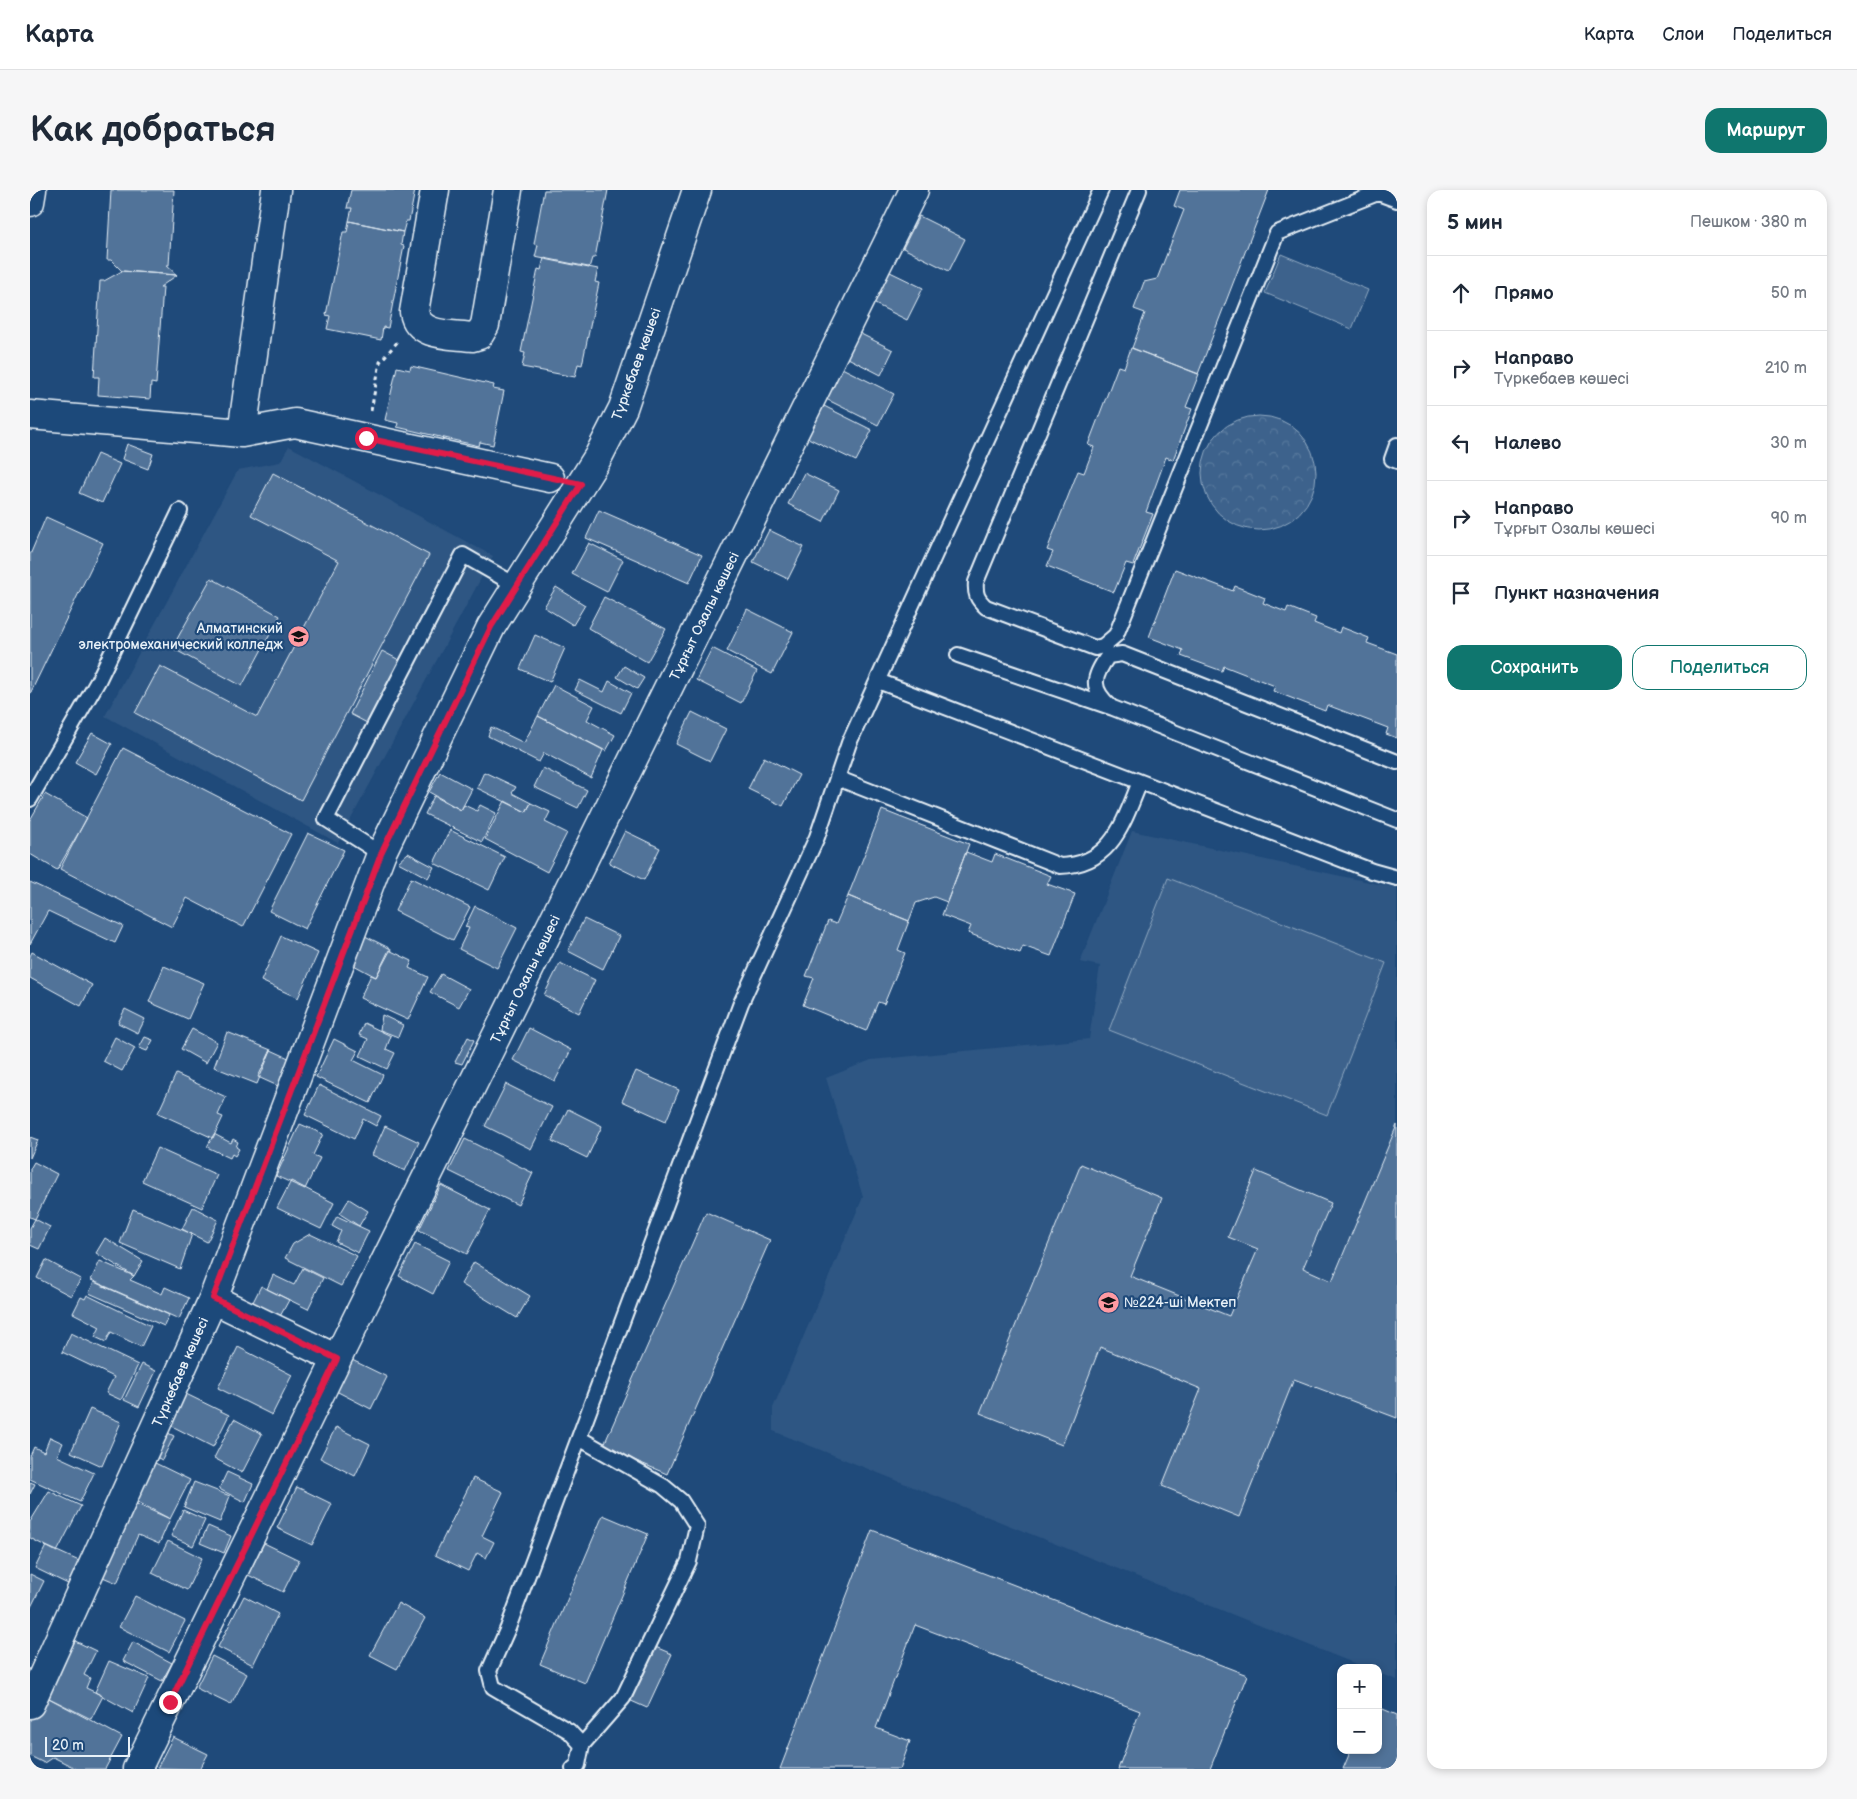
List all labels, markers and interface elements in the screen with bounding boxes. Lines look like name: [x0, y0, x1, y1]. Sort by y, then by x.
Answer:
text: Карта: [25, 20, 94, 49]
text: Карта: [1584, 24, 1634, 45]
text: Слои: [1662, 24, 1704, 45]
text: Поделиться: [1732, 24, 1832, 45]
button: Маршрут: [1705, 108, 1827, 153]
text: Как добраться: [30, 109, 276, 152]
text: 5 мин: [1447, 210, 1503, 235]
text: Пешком · 380 m: [1690, 213, 1807, 232]
icon: ahead: [1447, 279, 1475, 307]
text: Прямо: [1494, 282, 1554, 305]
text: 50 m: [1771, 284, 1807, 303]
street label: Түркебаев көшесі: [608, 306, 665, 423]
text: Направо: [1494, 347, 1574, 370]
icon: right: [1447, 354, 1475, 382]
text: 210 m: [1765, 359, 1807, 378]
text: Түркебаев көшесі: [1494, 370, 1629, 389]
route start: [355, 427, 378, 450]
icon: left: [1447, 429, 1475, 457]
text: Налево: [1494, 432, 1561, 455]
text: 30 m: [1770, 434, 1807, 453]
text: Направо: [1494, 497, 1574, 520]
icon: right: [1447, 504, 1475, 532]
text: 90 m: [1771, 509, 1807, 528]
text: Тұрғыт Озалы көшесі: [1494, 520, 1655, 539]
street label: Тұрғыт Озалы көшесі: [666, 549, 743, 683]
icon: arrive: [1447, 579, 1475, 607]
text: Пункт назначения: [1494, 582, 1659, 605]
place label: Алматинский электромеханический колледж: [79, 620, 283, 653]
school or university icon: Алматинский электромеханический колледж: [287, 624, 311, 648]
button: Сохранить: [1447, 645, 1622, 690]
button: Поделиться: [1632, 645, 1807, 690]
street label: Тұрғыт Озалы көшесі: [487, 912, 564, 1046]
school or university icon: №224-ші Мектеп: [1096, 1290, 1120, 1314]
place label: №224-ші Мектеп: [1124, 1294, 1236, 1311]
street label: Түркебаев көшесі: [149, 1315, 212, 1430]
map controls: [1337, 1664, 1382, 1754]
button: +: [1337, 1664, 1382, 1709]
route end: [159, 1691, 182, 1714]
button: −: [1337, 1709, 1382, 1754]
scale bar: [45, 1734, 130, 1757]
text: 20 m: [52, 1737, 84, 1754]

